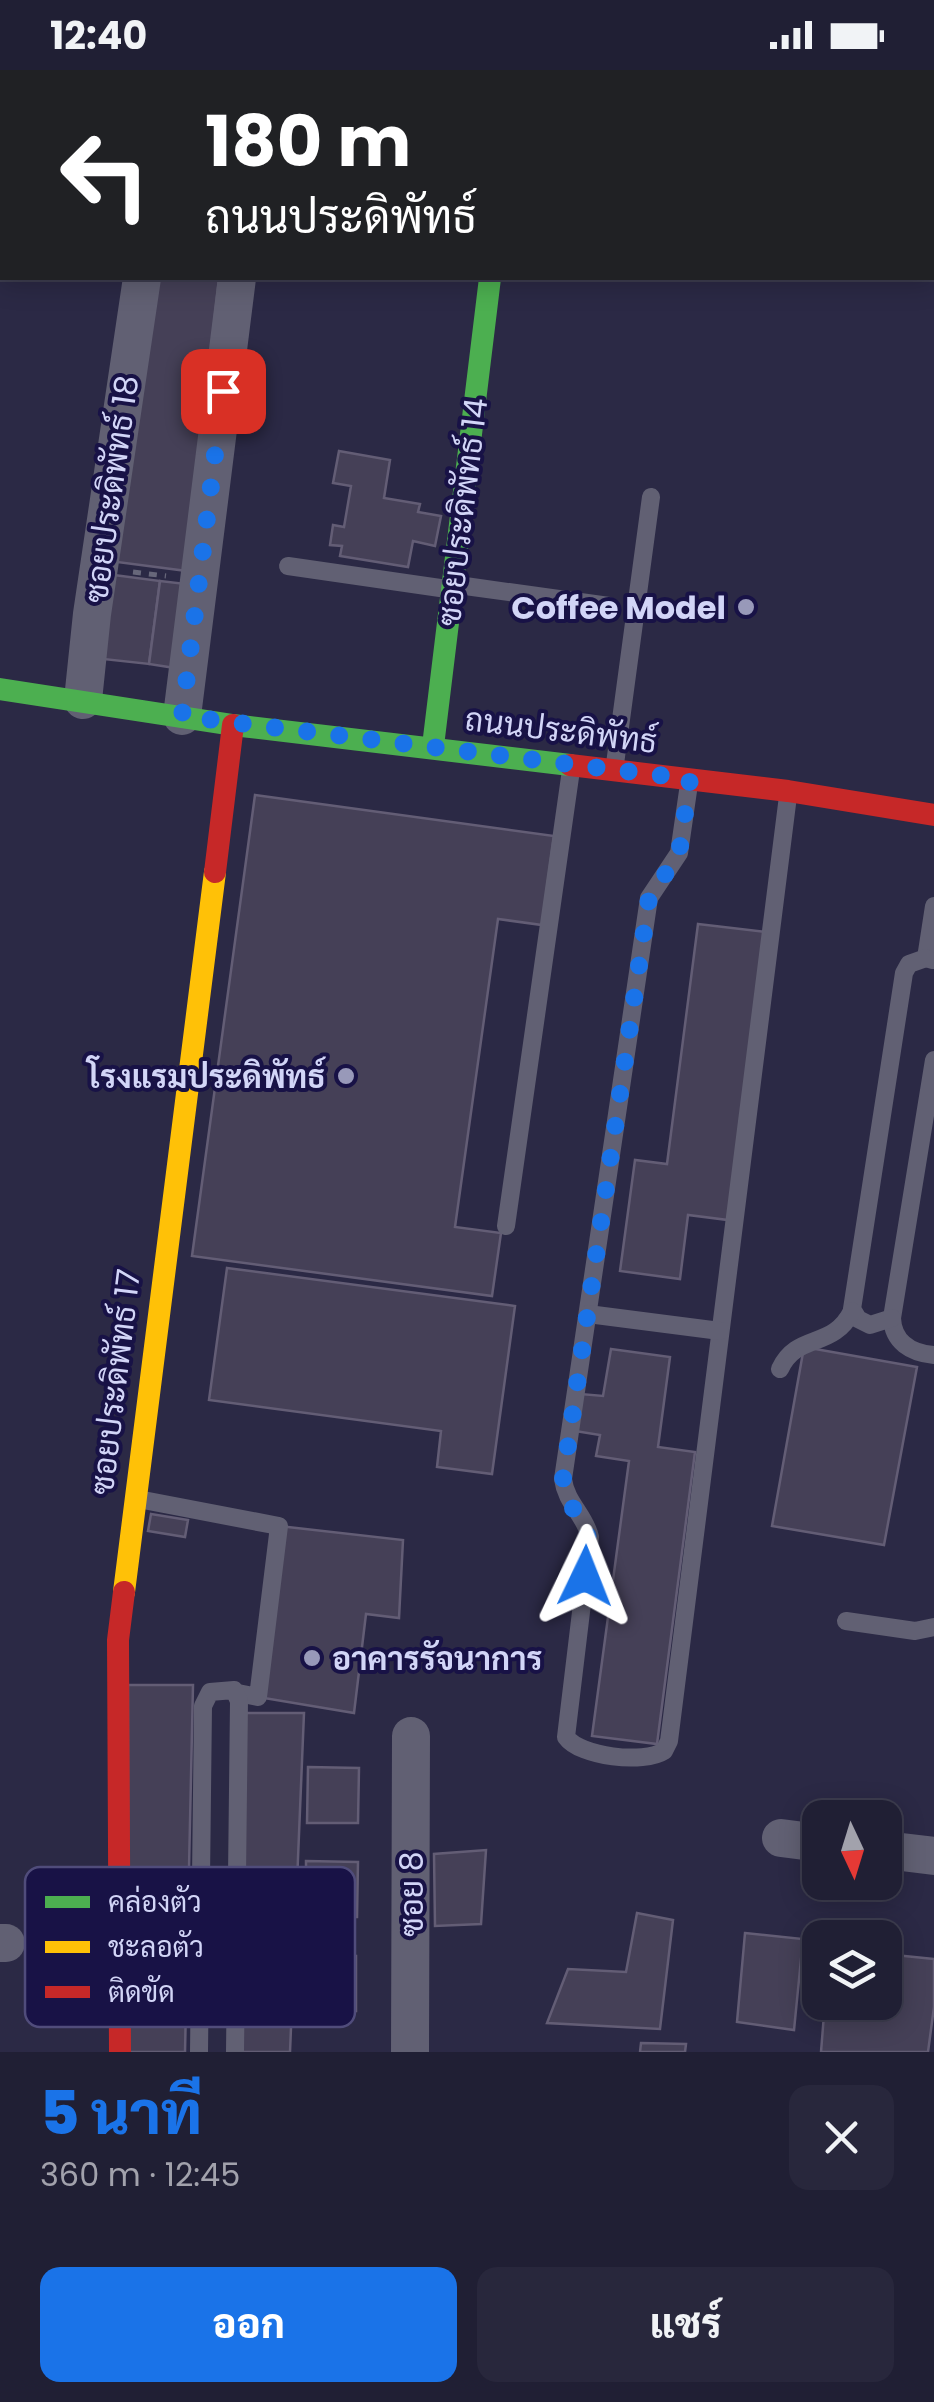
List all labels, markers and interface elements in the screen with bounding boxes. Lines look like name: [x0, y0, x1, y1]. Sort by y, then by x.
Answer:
text: 12:40: [50, 9, 147, 62]
text: 180 m: [205, 92, 411, 191]
icon: left: [40, 110, 170, 240]
text: ถนนประดิพัทธ์: [205, 186, 477, 249]
pin: [181, 349, 266, 434]
icon: arrive: [196, 364, 251, 419]
street label: ซอยประดิพัทธ์ 18: [73, 372, 149, 606]
street label: ซอยประดิพัทธ์ 14: [426, 395, 498, 629]
place label: Coffee Model: [511, 585, 726, 630]
marker: Coffee Model: [735, 596, 757, 618]
street label: ถนนประดิพัทธ์: [462, 696, 660, 764]
place label: โรงแรมประดิพัทธ์: [85, 1054, 327, 1099]
marker: โรงแรมประดิพัทธ์: [335, 1065, 357, 1087]
street label: ซอยประดิพัทธ์ 17: [79, 1267, 151, 1497]
position arrow: [533, 1524, 637, 1628]
place label: อาคารรัจนาการ: [332, 1636, 543, 1681]
marker: อาคารรัจนาการ: [301, 1647, 323, 1669]
north arrow: [802, 1800, 902, 1900]
map controls: [802, 1800, 902, 2020]
street label: ซอย 8: [389, 1851, 434, 1937]
legend: [25, 1867, 355, 2027]
text: คล่องตัว: [108, 1883, 202, 1922]
button: layers: [802, 1920, 902, 2020]
text: ชะลอตัว: [108, 1928, 204, 1967]
text: ติดขัด: [108, 1973, 175, 2012]
text: 5 นาที: [40, 2071, 202, 2155]
button: close: [789, 2085, 894, 2190]
text: 360 m · 12:45: [40, 2152, 240, 2197]
button: ออก: [40, 2267, 457, 2382]
button: แชร์: [477, 2267, 894, 2382]

